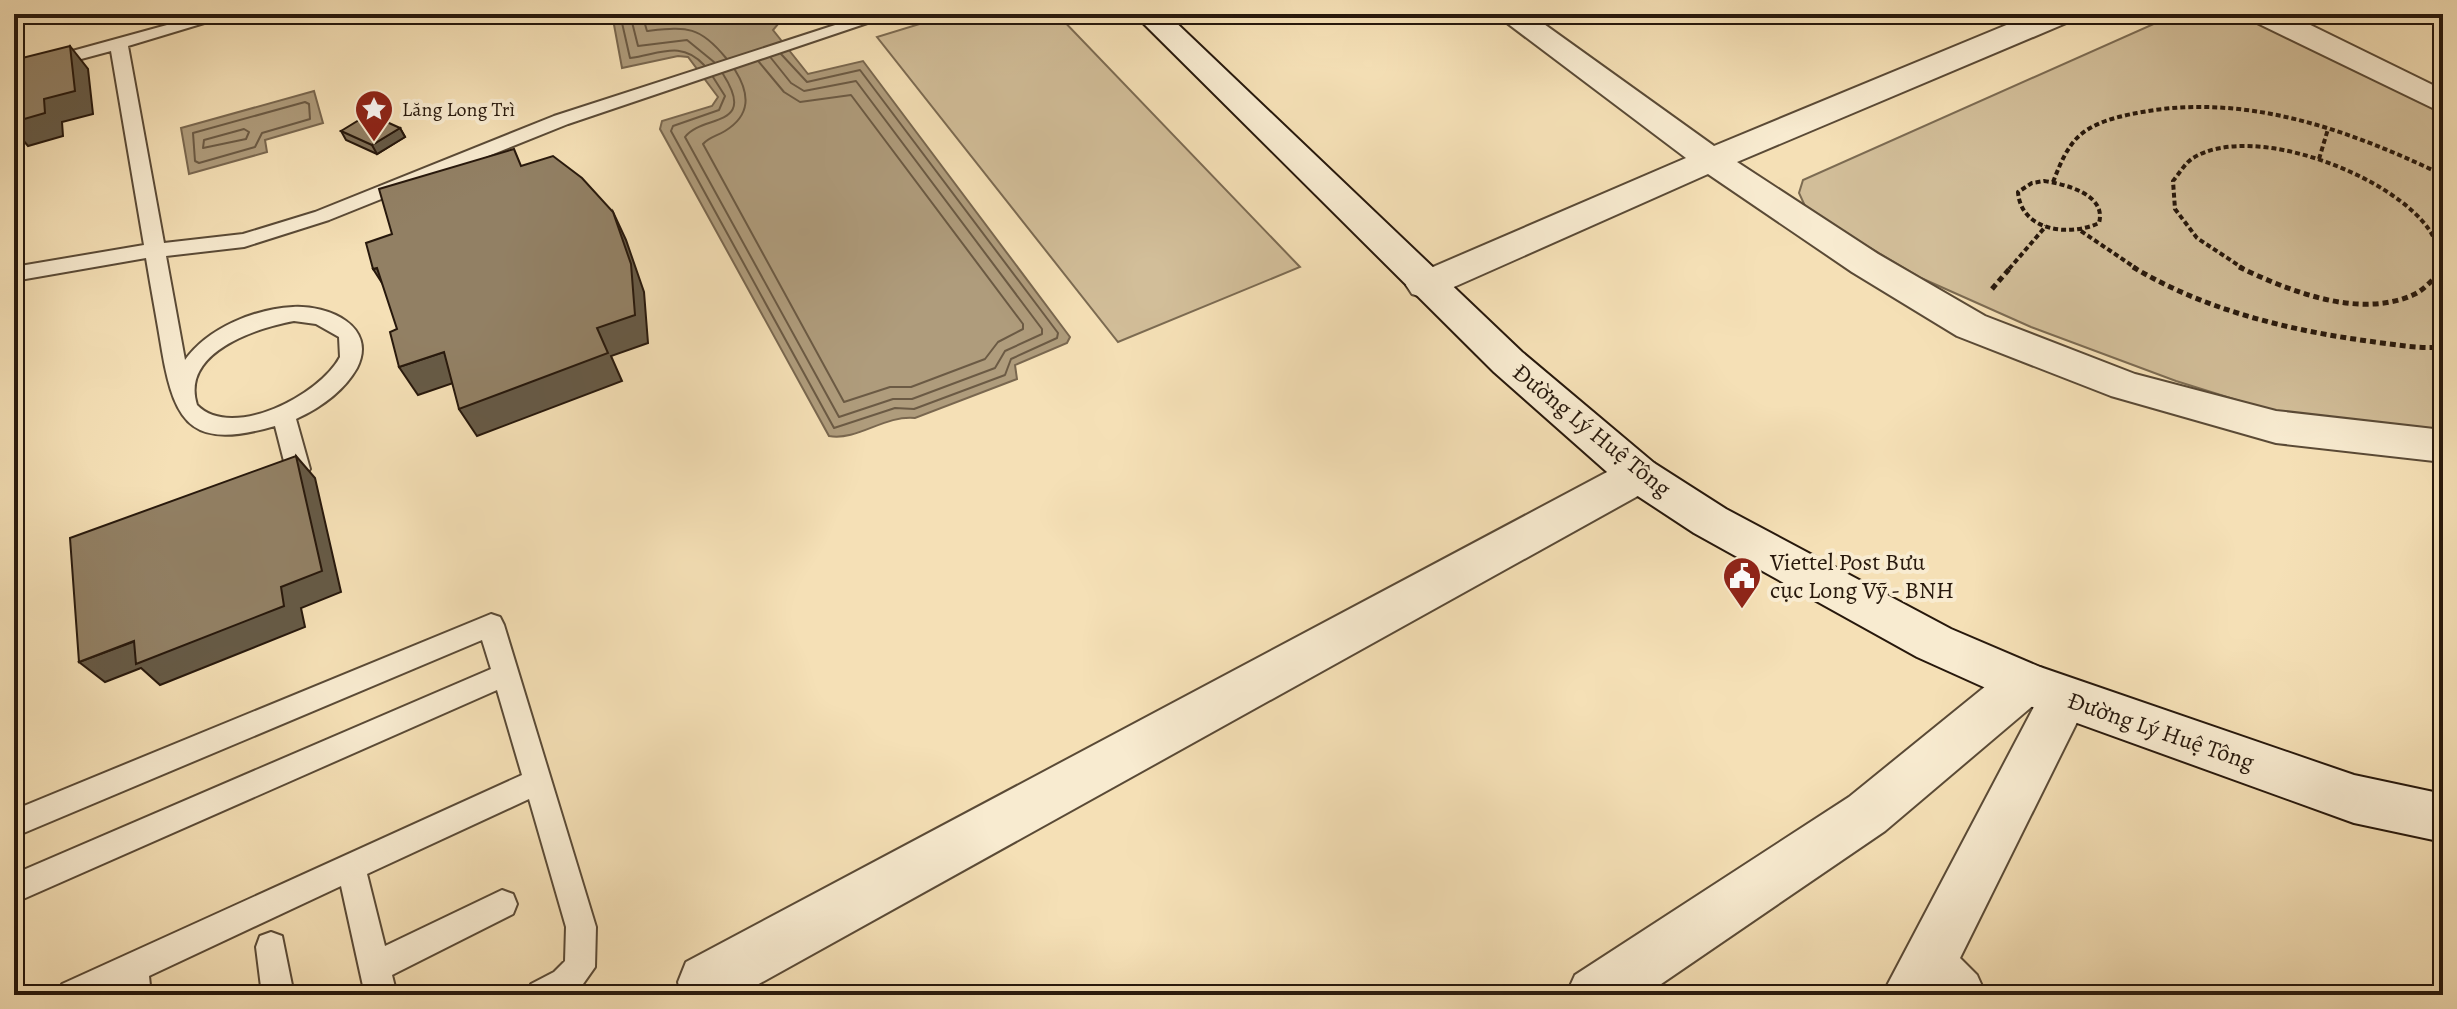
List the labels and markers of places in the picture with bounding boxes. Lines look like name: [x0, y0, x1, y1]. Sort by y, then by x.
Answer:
place icon: Lăng Long Trì: [353, 88, 395, 143]
place label: Lăng Long Trì: [402, 96, 515, 123]
place label: Viettel Post Bưu cục Long Vỹ - BNH: [1769, 546, 1954, 606]
public building icon: Viettel Post Bưu cục Long Vỹ - BNH: [1721, 555, 1763, 610]

